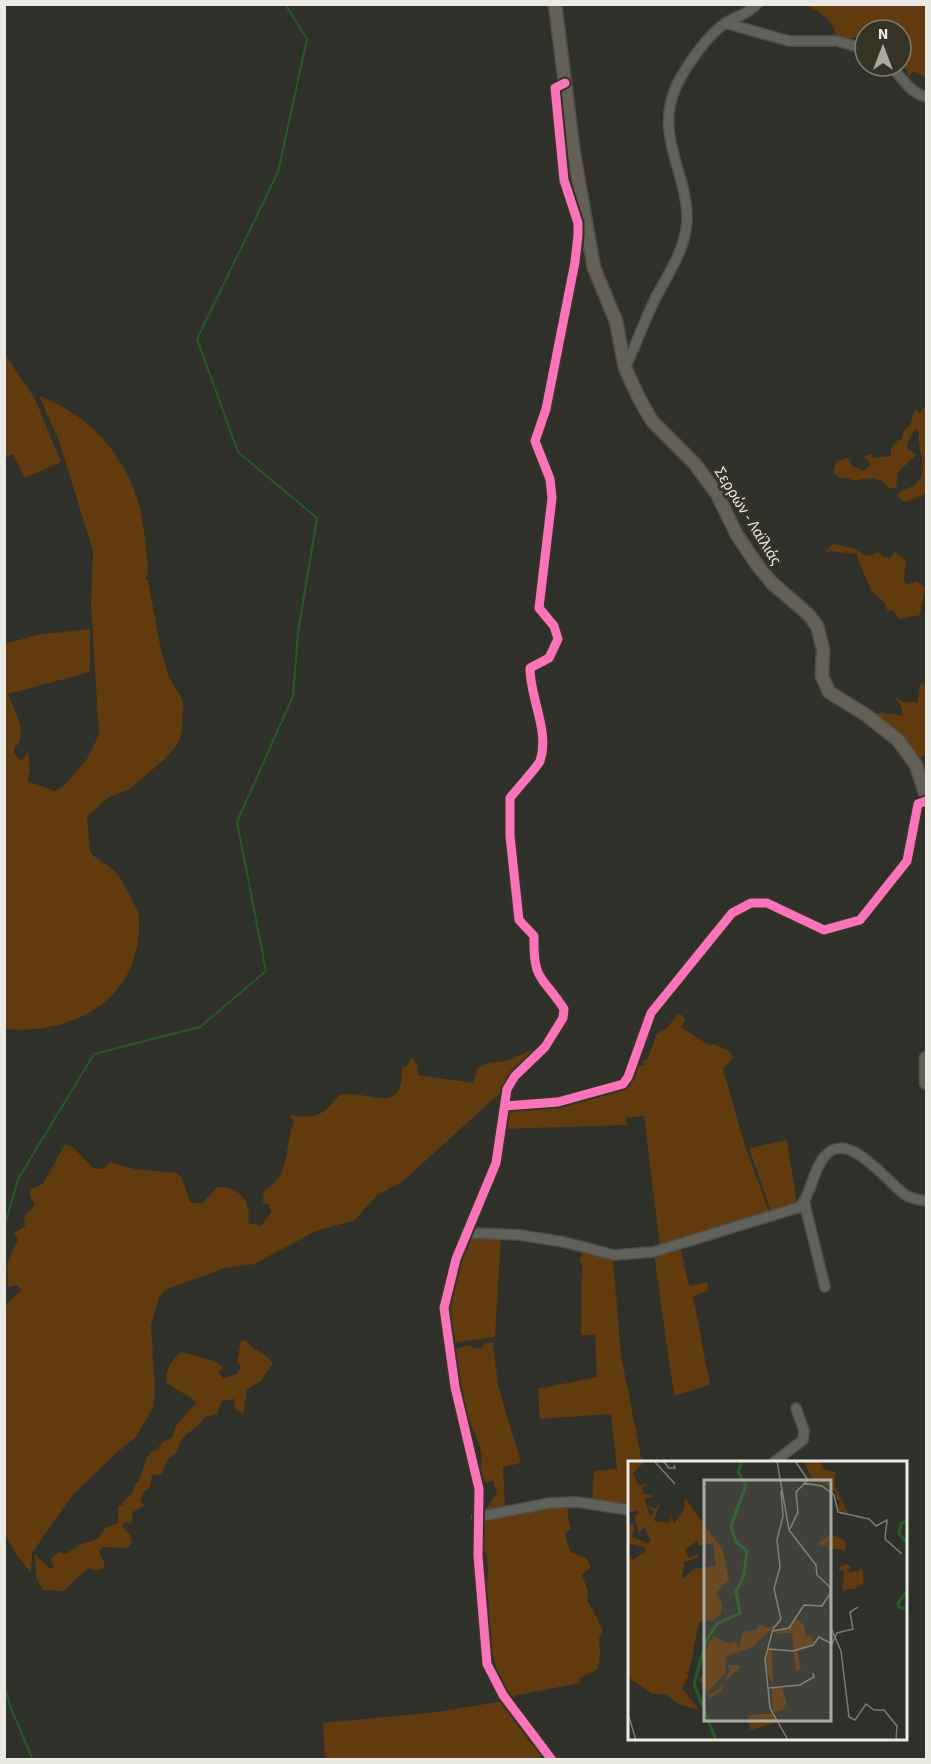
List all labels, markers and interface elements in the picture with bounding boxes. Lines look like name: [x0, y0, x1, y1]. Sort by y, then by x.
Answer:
north arrow: [853, 18, 913, 78]
text: N: [878, 23, 888, 45]
street label: Σερρών - Λαϊλιάς: [709, 463, 787, 569]
inset map: [628, 1461, 907, 1740]

